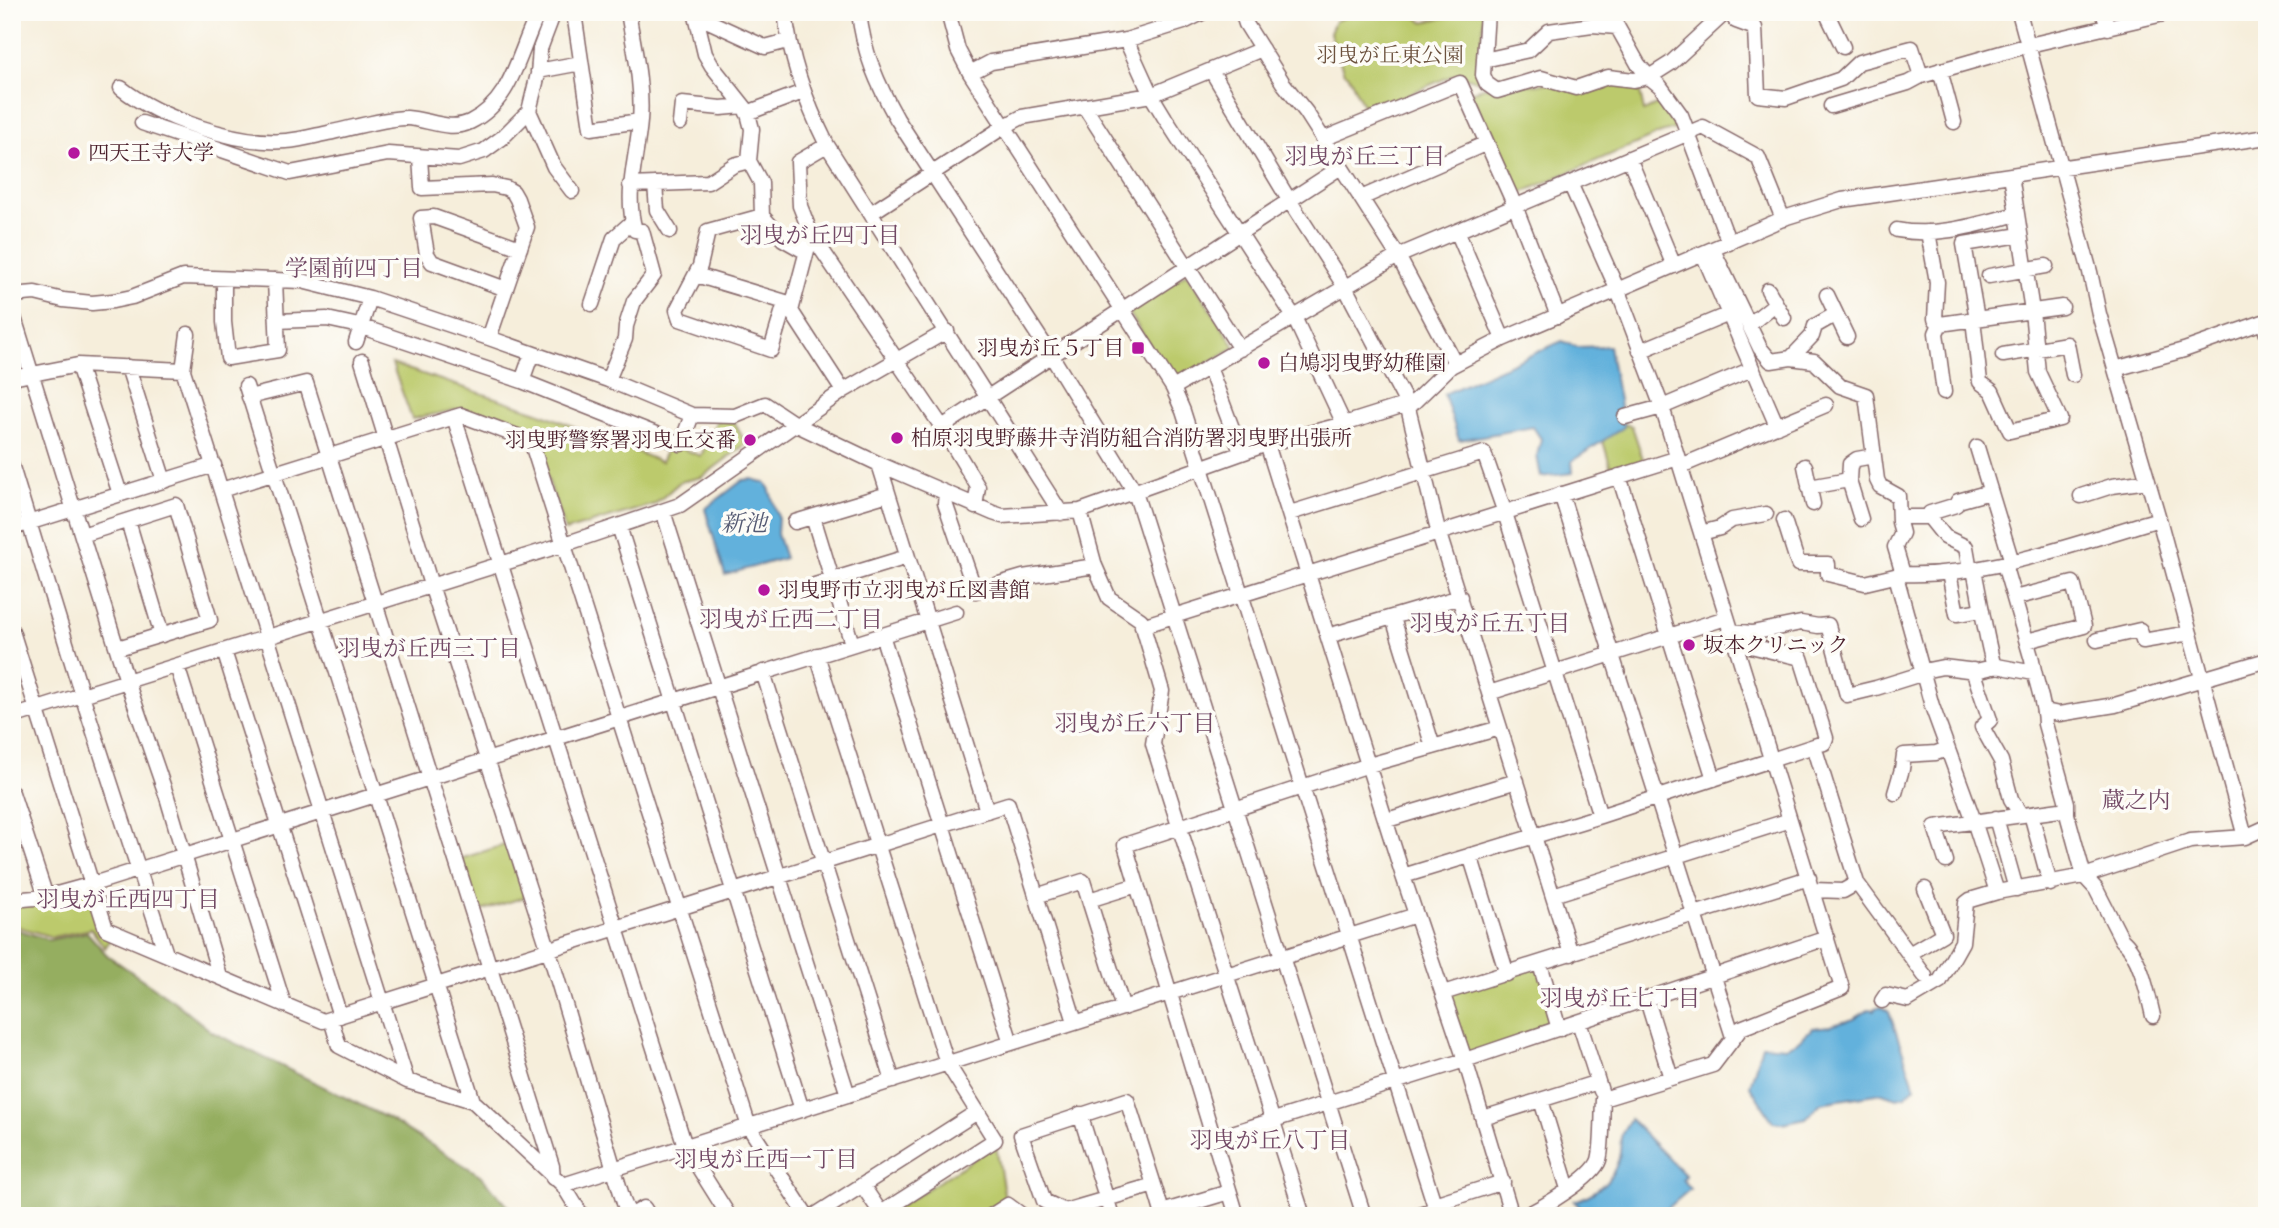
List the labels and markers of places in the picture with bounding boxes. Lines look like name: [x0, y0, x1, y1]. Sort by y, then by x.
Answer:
place label: 四天王寺大学: [88, 141, 214, 168]
marker: 四天王寺大学: [66, 145, 82, 161]
place label: 羽曳が丘５丁目: [977, 336, 1124, 363]
marker: 羽曳が丘５丁目: [1130, 340, 1146, 356]
place label: 白鳩羽曳野幼稚園: [1278, 351, 1446, 378]
marker: 白鳩羽曳野幼稚園: [1256, 355, 1272, 371]
place label: 柏原羽曳野藤井寺消防組合消防署羽曳野出張所: [911, 426, 1352, 453]
place label: 羽曳野警察署羽曳丘交番: [505, 428, 736, 455]
marker: 柏原羽曳野藤井寺消防組合消防署羽曳野出張所: [889, 430, 905, 446]
marker: 羽曳野警察署羽曳丘交番: [742, 432, 758, 448]
place label: 羽曳野市立羽曳が丘図書館: [778, 578, 1030, 605]
marker: 羽曳野市立羽曳が丘図書館: [756, 582, 772, 598]
place label: 坂本クリニック: [1703, 633, 1849, 660]
marker: 坂本クリニック: [1681, 637, 1697, 653]

